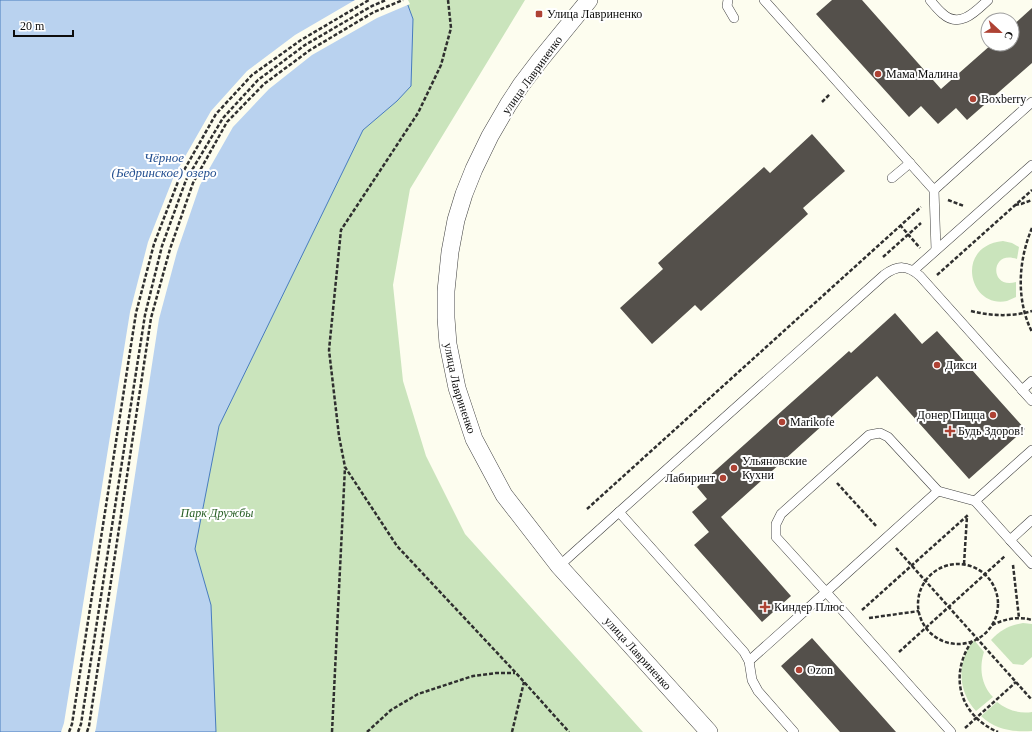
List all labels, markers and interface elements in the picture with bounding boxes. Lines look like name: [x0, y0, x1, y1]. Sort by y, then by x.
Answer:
place label: Улица Лавриненко: [547, 7, 642, 21]
marker: Улица Лавриненко: [534, 9, 544, 19]
scale bar: [14, 12, 73, 38]
north arrow: [980, 12, 1020, 52]
text: 20 m: [20, 19, 45, 33]
text: С: [1002, 30, 1016, 42]
street label: улица Лавриненко: [499, 33, 565, 117]
place label: Мама Малина: [886, 67, 959, 81]
marker: Мама Малина: [873, 69, 883, 79]
place label: Boxberry: [981, 92, 1026, 106]
marker: Boxberry: [968, 94, 978, 104]
water label: Чёрное (Бедринское) озеро: [112, 150, 217, 180]
street label: улица Лавриненко: [441, 342, 479, 435]
place label: Дикси: [945, 358, 977, 372]
marker: Дикси: [932, 360, 942, 370]
place label: Донер Пицца: [917, 408, 986, 422]
marker: Донер Пицца: [988, 410, 998, 420]
place label: Marikofe: [790, 415, 835, 429]
marker: Marikofe: [777, 417, 787, 427]
place label: Будь Здоров!: [958, 424, 1024, 438]
marker: Будь Здоров!: [945, 426, 955, 436]
place label: Ульяновские Кухни: [742, 454, 807, 482]
marker: Ульяновские Кухни: [729, 463, 739, 473]
place label: Лабиринт: [665, 471, 716, 485]
marker: Лабиринт: [718, 473, 728, 483]
park label: Парк Дружбы: [180, 506, 253, 520]
place label: Киндер Плюс: [774, 600, 844, 614]
marker: Киндер Плюс: [759, 601, 771, 613]
street label: улица Лавриненко: [601, 614, 675, 693]
place label: Ozon: [807, 663, 833, 677]
marker: Ozon: [794, 665, 804, 675]

